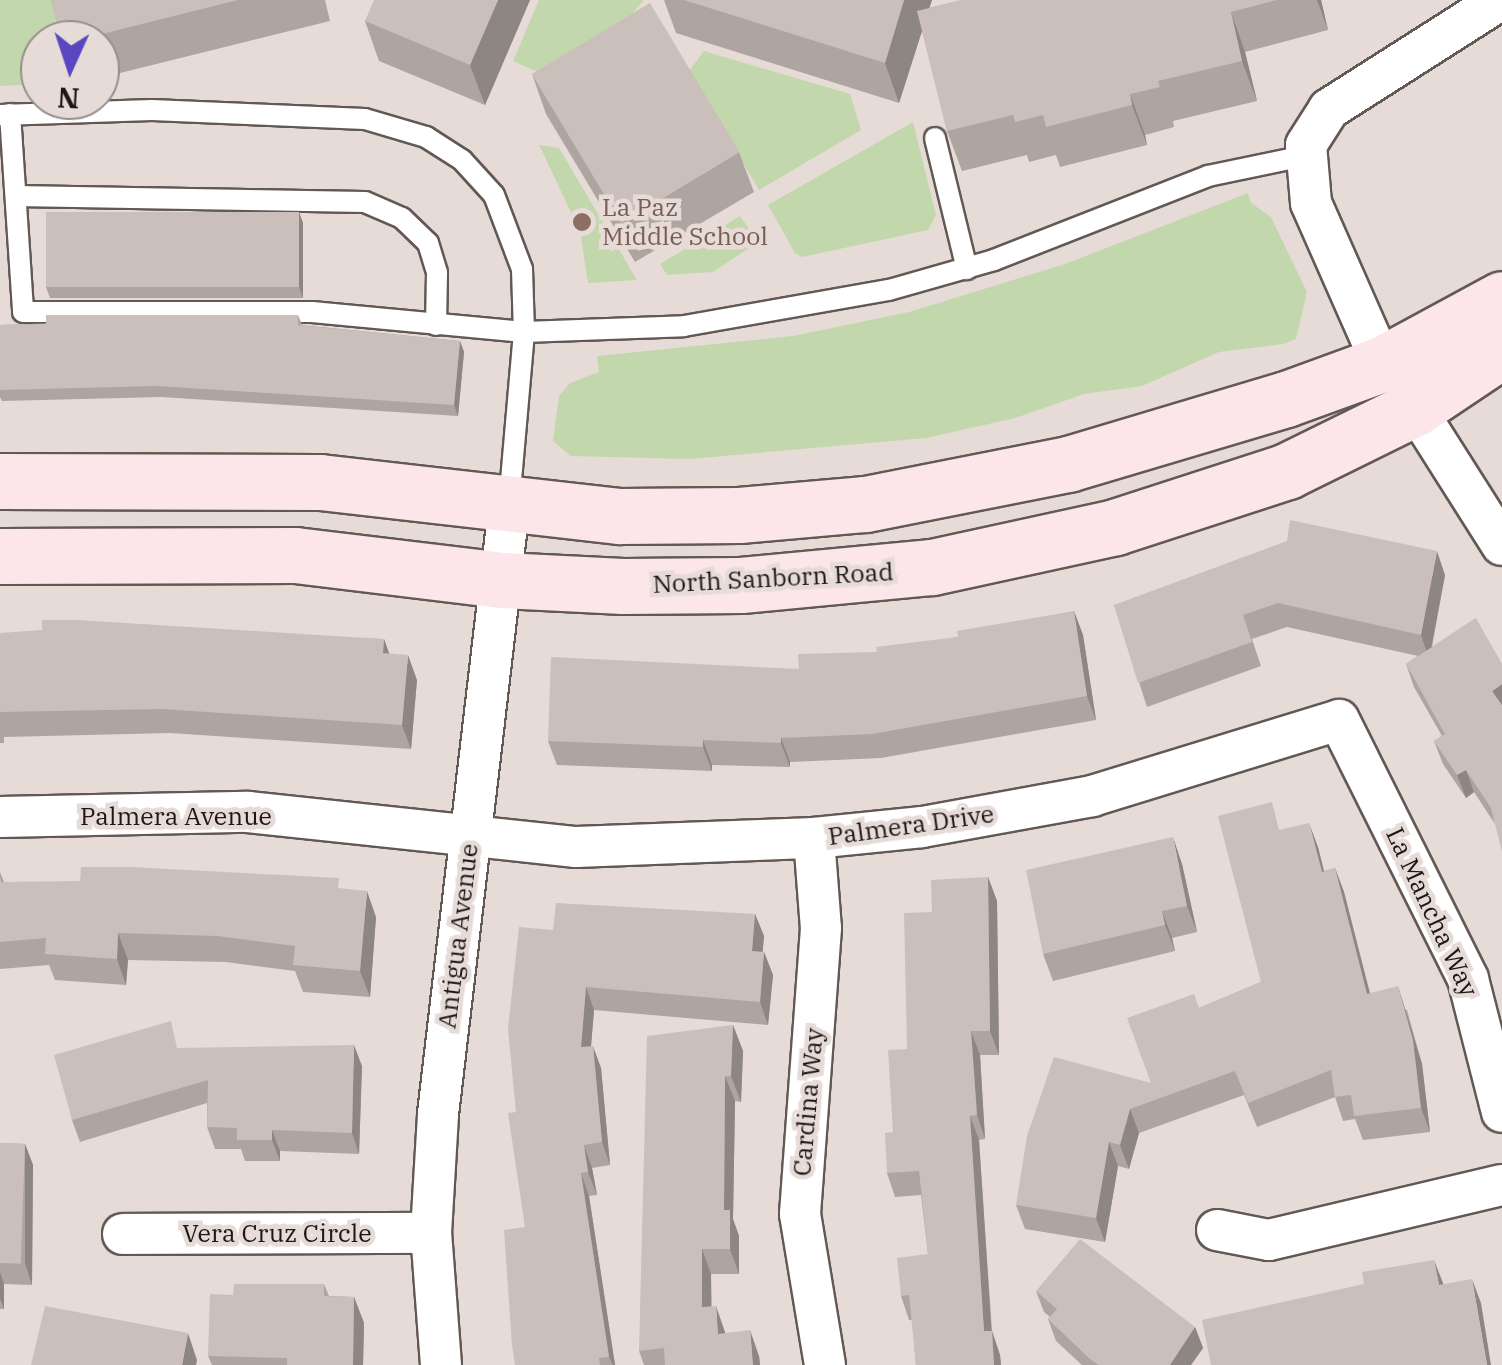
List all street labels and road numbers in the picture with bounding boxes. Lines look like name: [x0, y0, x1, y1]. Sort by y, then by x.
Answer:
street label: North Sanborn Road: [652, 557, 894, 599]
street label: Palmera Drive: [826, 799, 996, 851]
street label: Palmera Avenue: [80, 801, 272, 831]
street label: La Mancha Way: [1380, 823, 1484, 1001]
street label: Antigua Avenue: [432, 842, 484, 1030]
street label: Cardina Way: [787, 1027, 829, 1177]
street label: Vera Cruz Circle: [182, 1218, 372, 1248]

